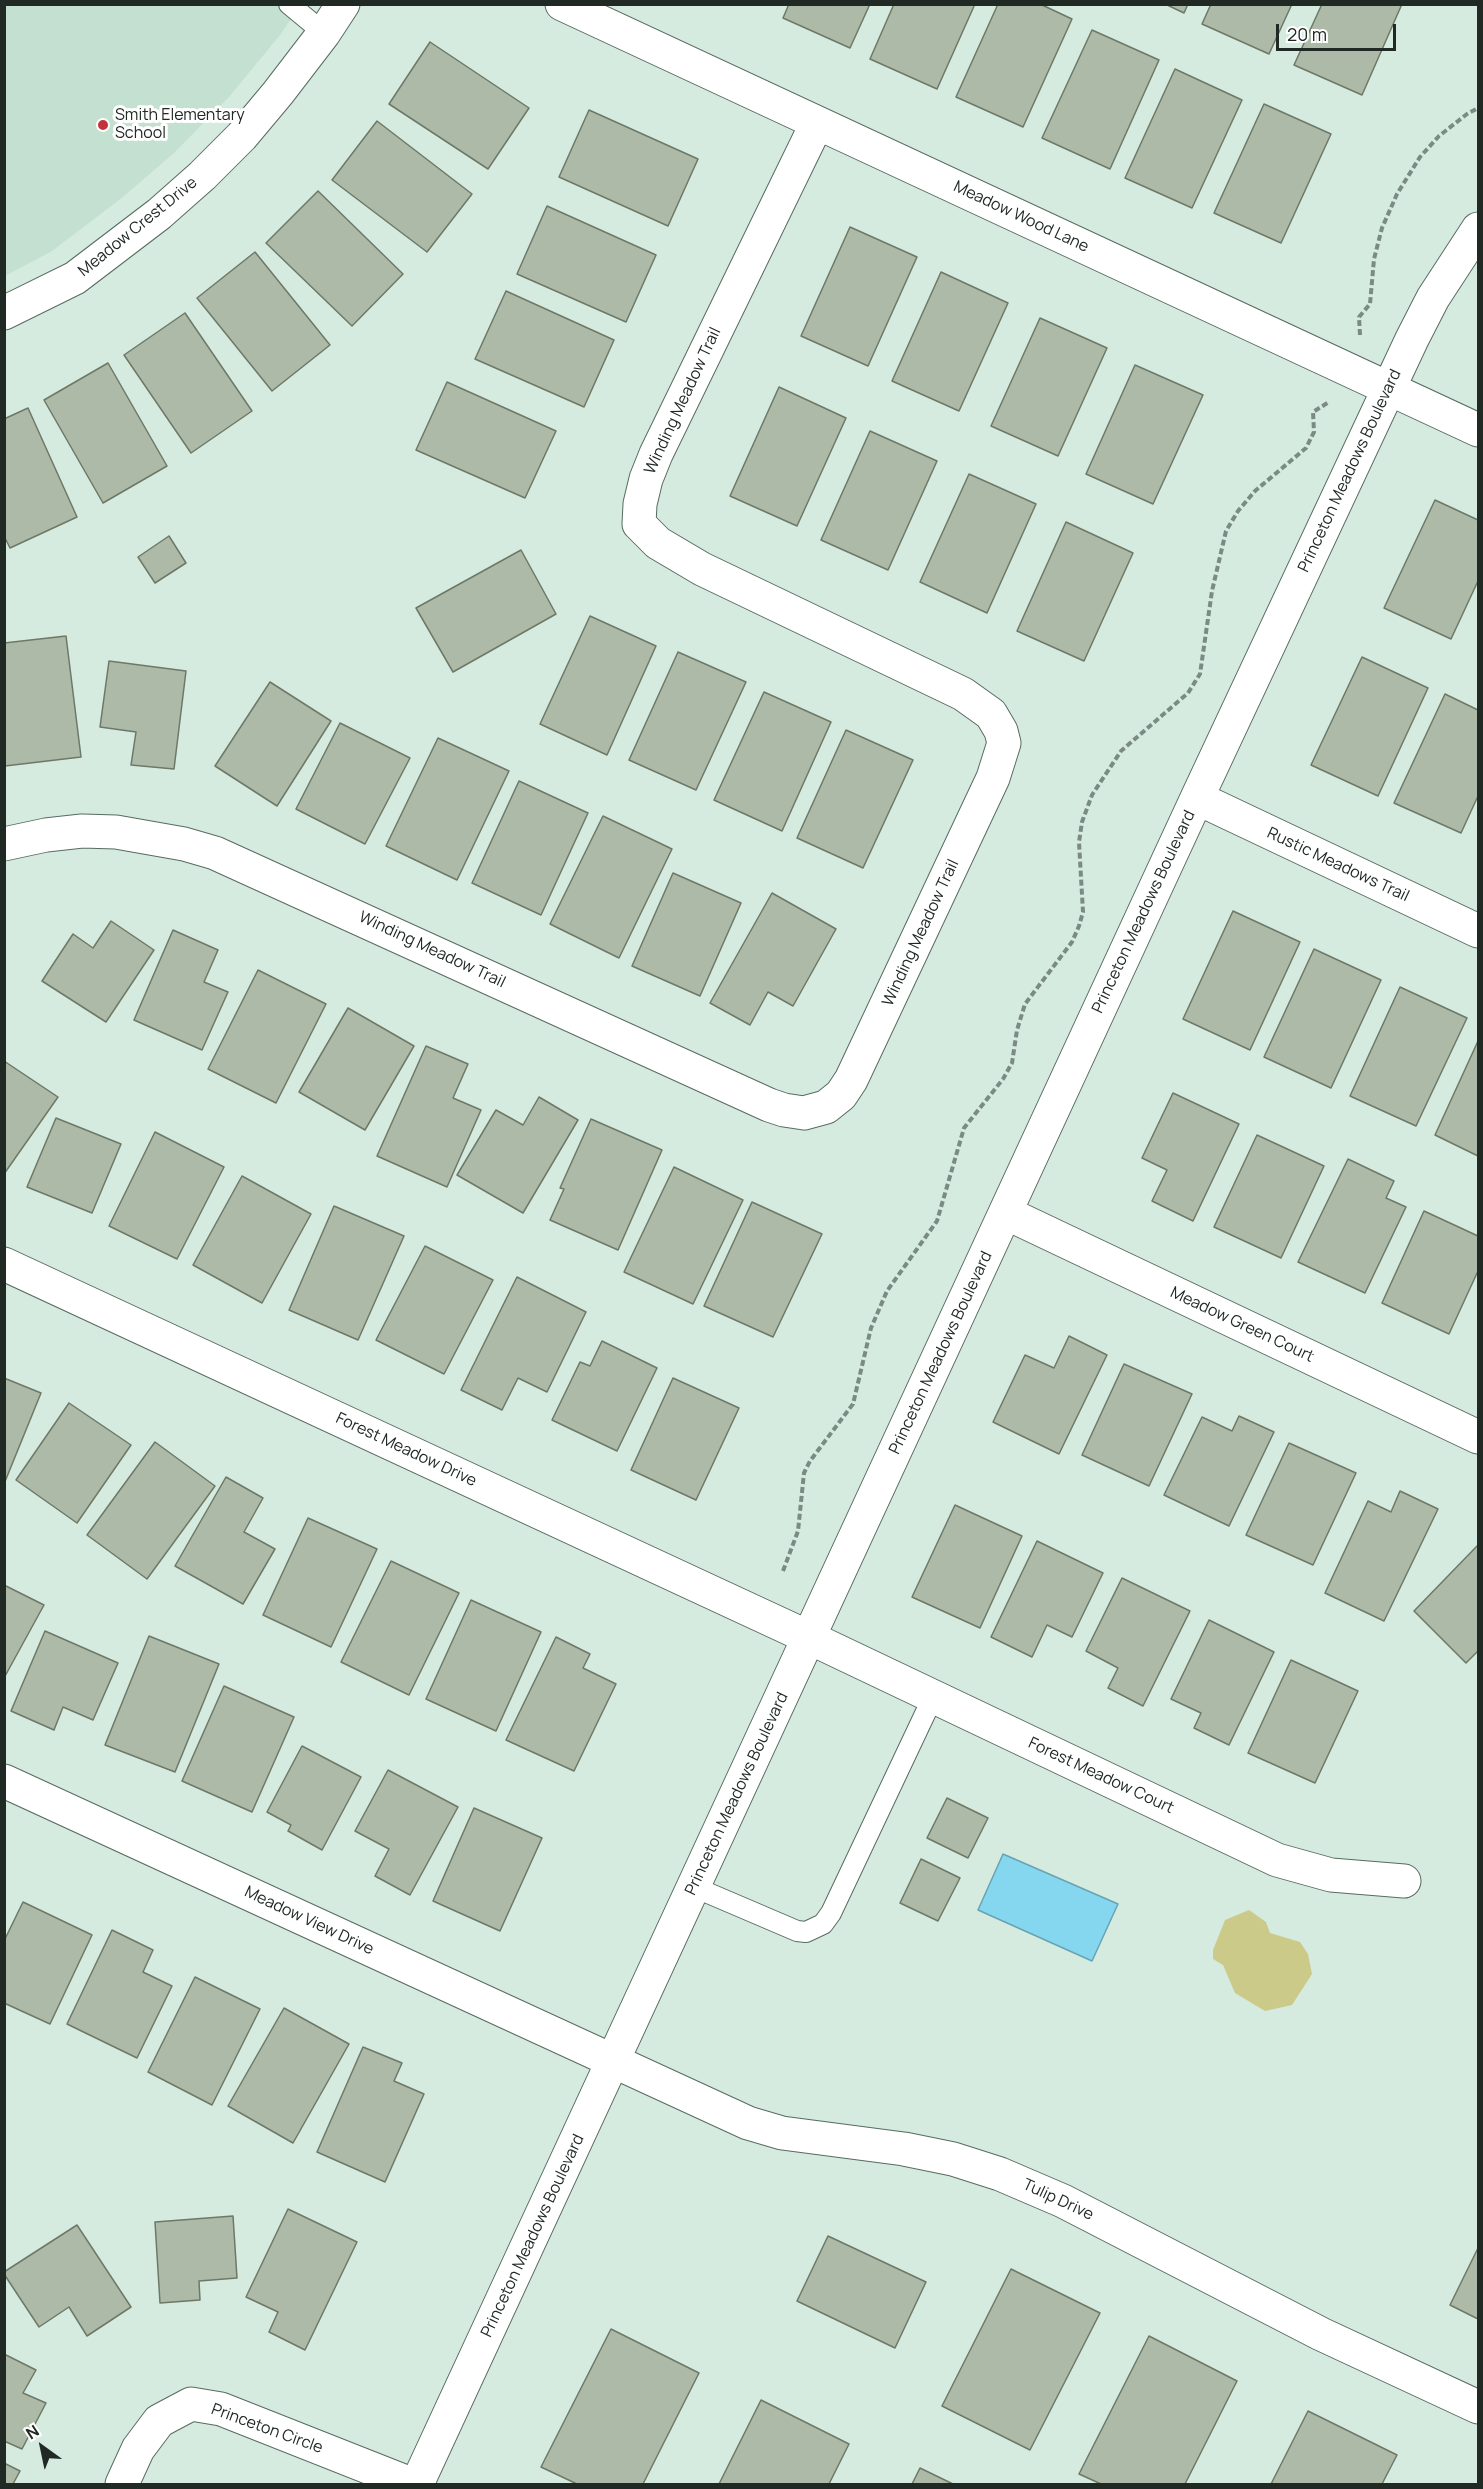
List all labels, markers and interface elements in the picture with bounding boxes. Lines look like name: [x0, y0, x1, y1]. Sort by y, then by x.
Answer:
scale bar: [1279, 12, 1399, 50]
text: 20 m: [1287, 22, 1327, 46]
place label: Smith Elementary School: [115, 106, 245, 144]
marker: Smith Elementary School: [96, 118, 110, 132]
street label: Meadow Crest Drive: [75, 173, 201, 281]
street label: Meadow Wood Lane: [950, 177, 1092, 257]
street label: Winding Meadow Trail: [641, 325, 725, 477]
street label: Princeton Meadows Boulevard: [1294, 366, 1406, 576]
street label: Princeton Meadows Boulevard: [1088, 807, 1200, 1017]
street label: Rustic Meadows Trail: [1264, 824, 1412, 906]
street label: Winding Meadow Trail: [879, 857, 963, 1009]
street label: Winding Meadow Trail: [356, 908, 508, 992]
street label: Princeton Meadows Boulevard: [885, 1248, 997, 1458]
street label: Meadow Green Court: [1167, 1283, 1317, 1367]
street label: Forest Meadow Drive: [332, 1409, 480, 1491]
street label: Princeton Meadows Boulevard: [681, 1689, 793, 1899]
street label: Forest Meadow Court: [1025, 1734, 1177, 1818]
street label: Meadow View Drive: [241, 1883, 377, 1959]
street label: Princeton Meadows Boulevard: [477, 2131, 589, 2341]
street label: Tulip Drive: [1020, 2175, 1096, 2225]
street label: Princeton Circle: [209, 2400, 325, 2458]
north arrow: [12, 2417, 72, 2477]
text: N: [21, 2420, 43, 2444]

